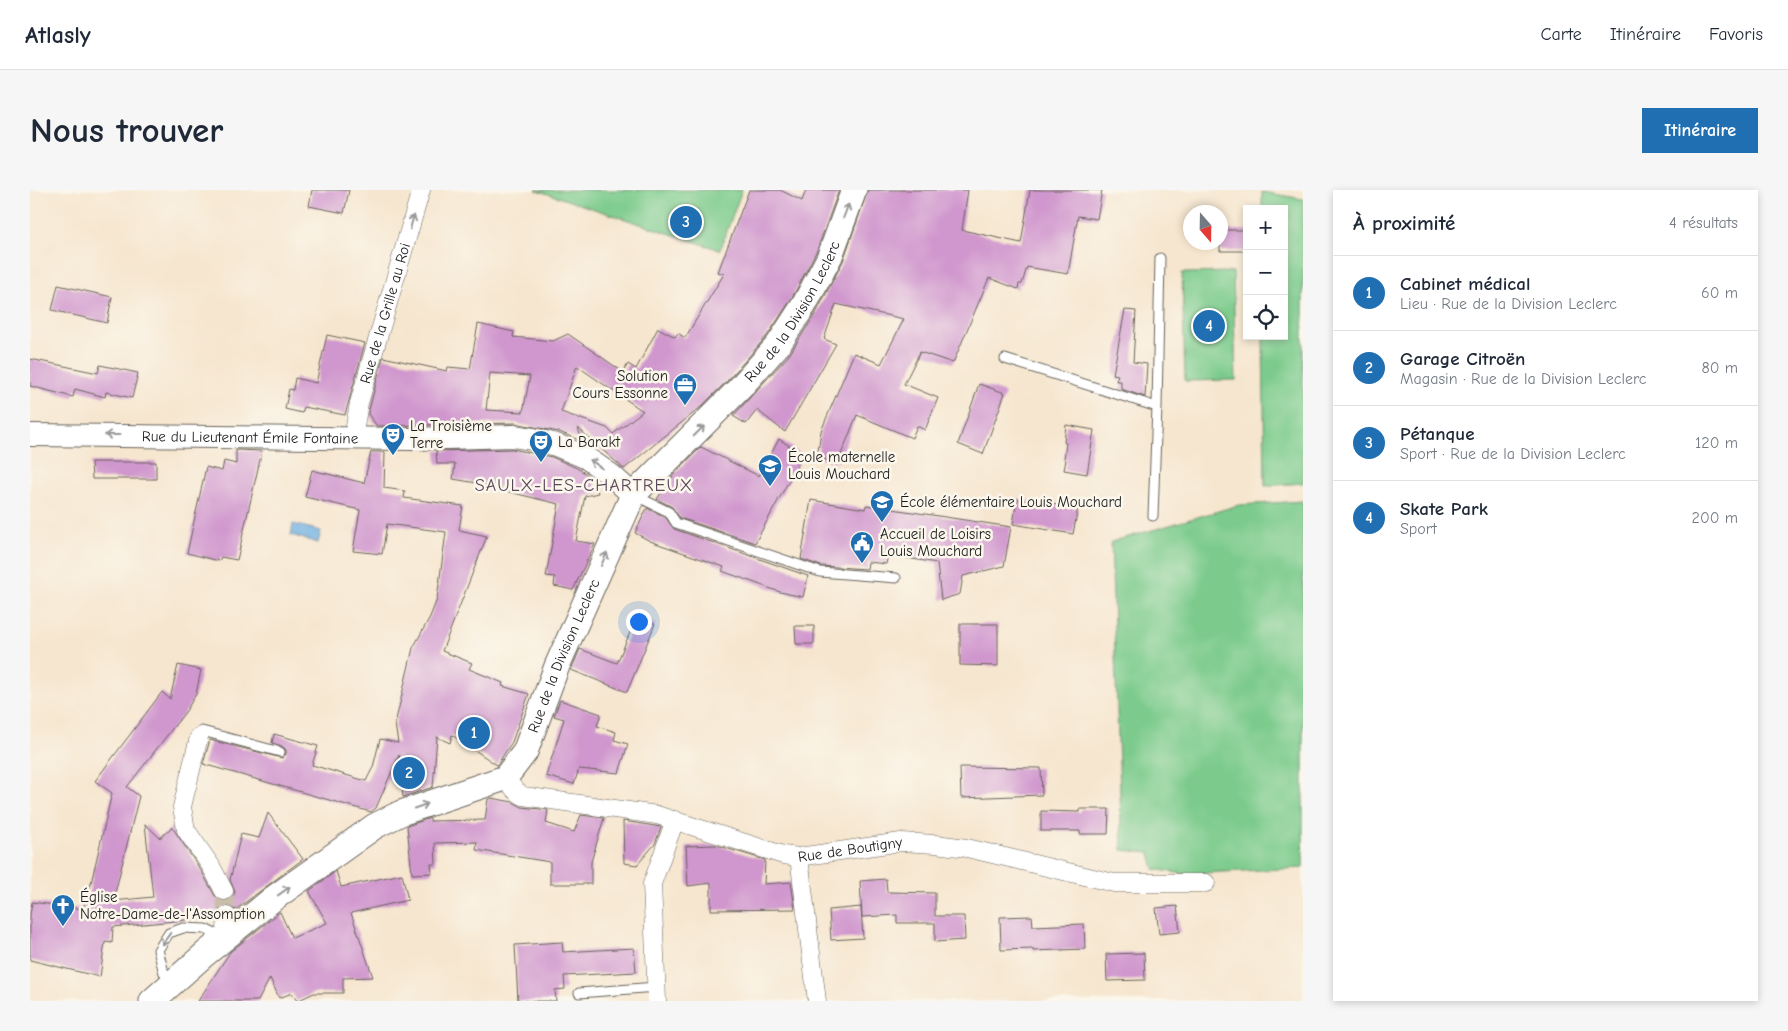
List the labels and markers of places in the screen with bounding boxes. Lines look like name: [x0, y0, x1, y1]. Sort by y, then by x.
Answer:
pin: 3: [670, 203, 702, 241]
pin: 4: [1193, 307, 1225, 345]
place label: Solution Cours Essonne: [572, 367, 668, 402]
office icon: Solution Cours Essonne: [672, 372, 698, 406]
place label: La Troisième Terre: [410, 417, 492, 452]
theatre icon: La Troisième Terre: [380, 422, 406, 456]
theatre icon: La Barakt: [528, 429, 554, 463]
place label: La Barakt: [558, 433, 621, 451]
place label: École maternelle Louis Mouchard: [788, 447, 896, 483]
school or university icon: École maternelle Louis Mouchard: [757, 453, 783, 487]
school or university icon: École élémentaire Louis Mouchard: [869, 489, 895, 523]
place label: École élémentaire Louis Mouchard: [900, 492, 1122, 511]
place label: Accueil de Loisirs Louis Mouchard: [880, 525, 991, 560]
public building icon: Accueil de Loisirs Louis Mouchard: [849, 530, 875, 564]
pin: 1: [458, 714, 490, 752]
pin: 2: [393, 754, 425, 792]
place label: Église Notre-Dame-de-l'Assomption: [80, 887, 265, 923]
church icon: Église Notre-Dame-de-l'Assomption: [50, 893, 76, 927]

